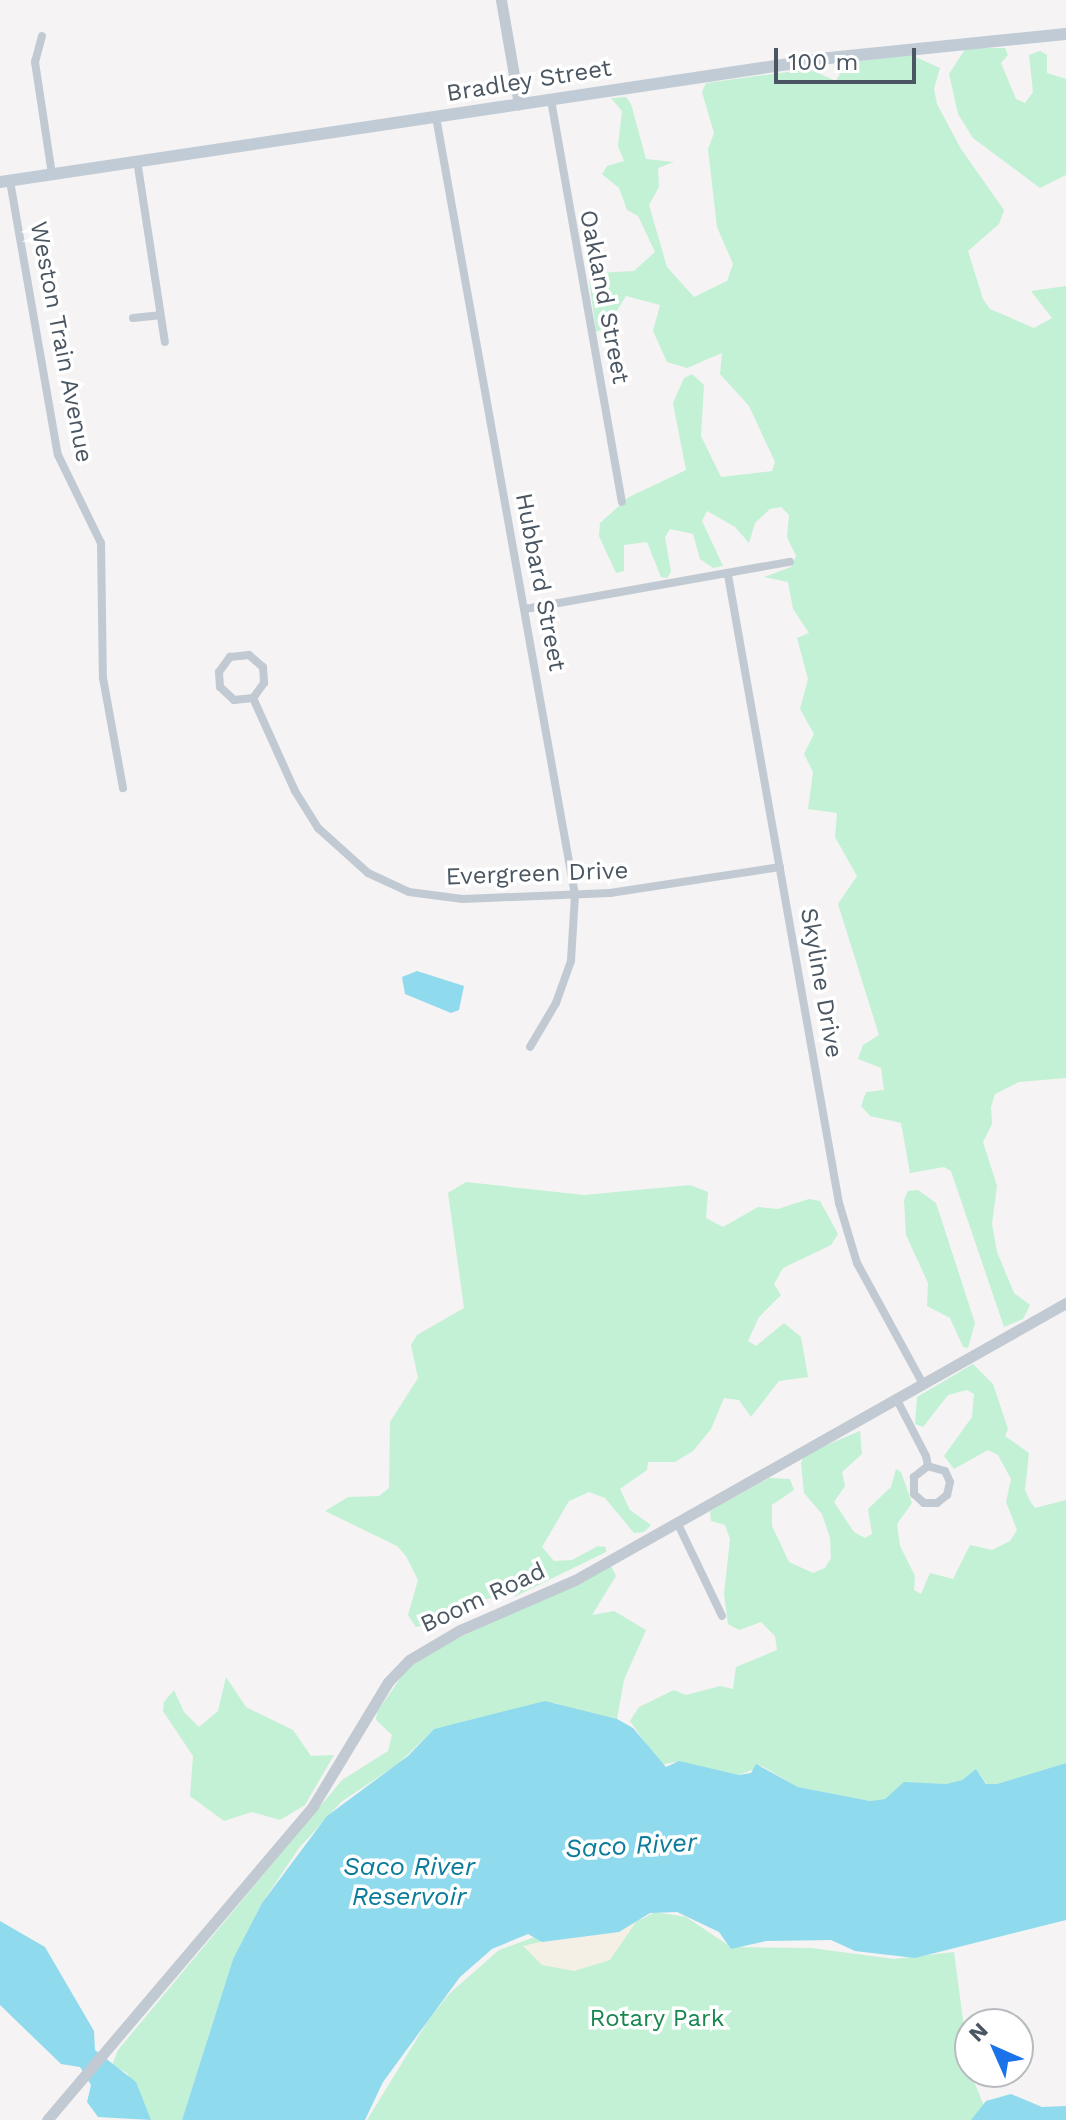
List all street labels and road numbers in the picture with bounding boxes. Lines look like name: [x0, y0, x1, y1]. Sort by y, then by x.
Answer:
street label: Bradley Street: [444, 54, 614, 108]
street label: Oakland Street: [573, 208, 635, 386]
street label: Weston Train Avenue: [23, 218, 99, 466]
street label: Hubbard Street: [509, 491, 571, 673]
street label: Evergreen Drive: [445, 856, 629, 892]
street label: Skyline Drive: [794, 906, 848, 1060]
street label: Boom Road: [416, 1557, 550, 1639]

